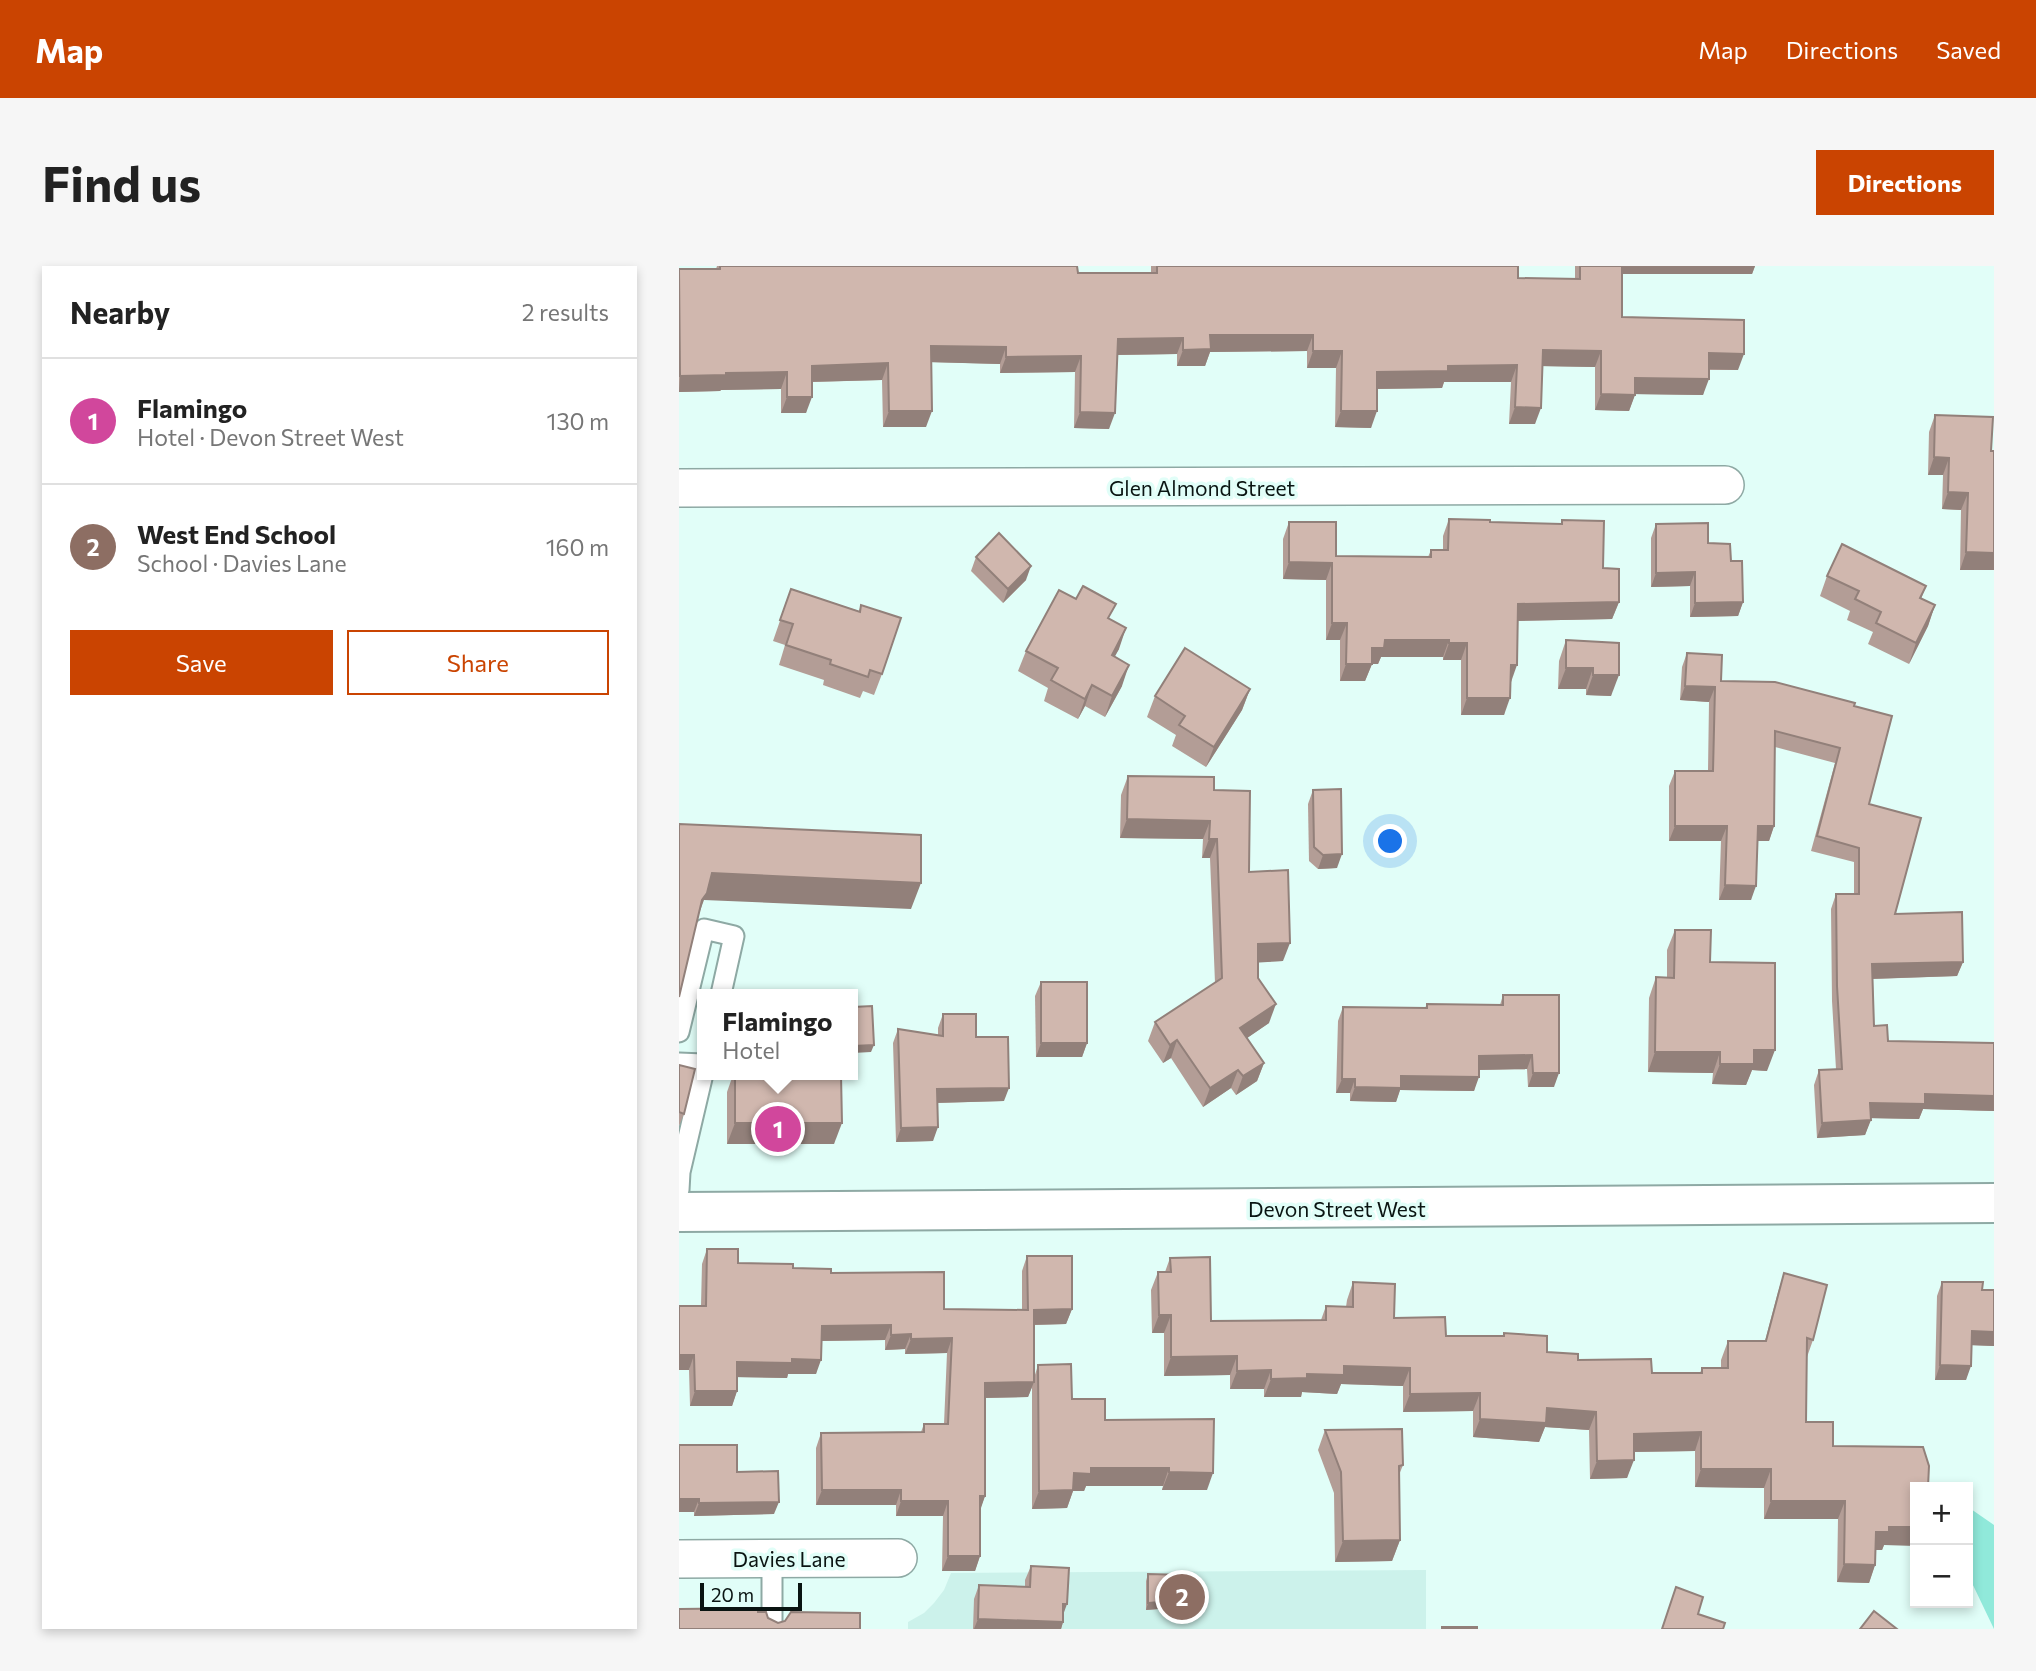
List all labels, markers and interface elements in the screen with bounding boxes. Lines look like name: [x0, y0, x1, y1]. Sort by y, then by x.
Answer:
text: Map: [35, 29, 103, 70]
text: Map: [1698, 35, 1748, 64]
text: Directions: [1786, 35, 1898, 64]
text: Saved: [1936, 35, 2001, 64]
button: Directions: [1816, 150, 1994, 215]
text: Find us: [42, 152, 201, 212]
text: Nearby: [70, 293, 170, 330]
text: 2 results: [522, 298, 609, 326]
text: Flamingo: [137, 392, 247, 423]
text: 1: [88, 407, 98, 435]
text: 130 m: [547, 407, 609, 435]
text: Hotel · Devon Street West: [137, 423, 404, 451]
street label: Glen Almond Street: [1109, 475, 1295, 500]
text: West End School: [137, 518, 336, 549]
text: 2: [86, 533, 100, 561]
text: 160 m: [546, 533, 609, 561]
text: School · Davies Lane: [137, 549, 347, 577]
button: Save: [70, 630, 333, 695]
button: Share: [347, 630, 609, 695]
your location: [1373, 824, 1407, 858]
popup: [697, 989, 858, 1080]
text: Flamingo: [722, 1005, 833, 1036]
text: Hotel: [722, 1036, 780, 1064]
pin: 1: [755, 1103, 801, 1155]
street label: Devon Street West: [1248, 1196, 1426, 1221]
map controls: [1910, 1482, 1973, 1608]
button: +: [1910, 1482, 1973, 1545]
button: −: [1910, 1545, 1973, 1608]
street label: Davies Lane: [732, 1546, 846, 1571]
pin: 2: [1159, 1571, 1205, 1623]
scale bar: [700, 1580, 801, 1612]
text: 20 m: [711, 1583, 754, 1606]

